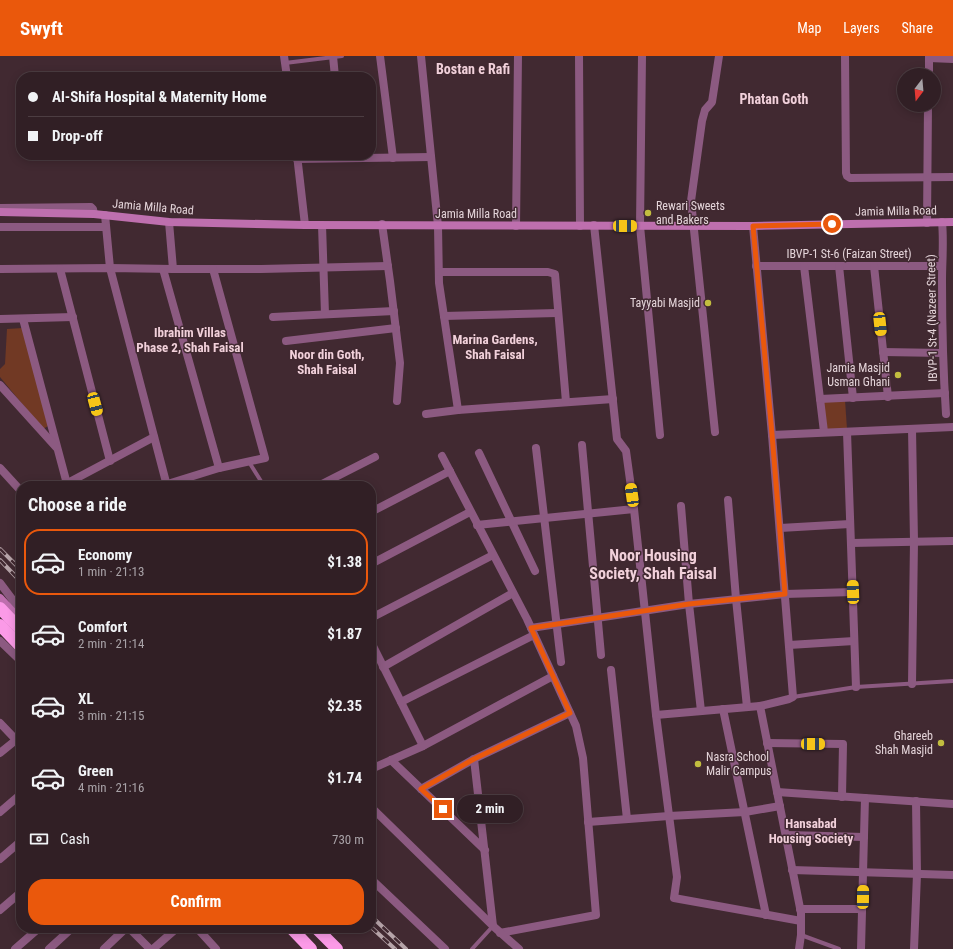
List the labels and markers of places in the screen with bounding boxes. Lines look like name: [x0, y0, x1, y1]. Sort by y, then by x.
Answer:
place label: Rewari Sweets and Bakers: [656, 199, 725, 227]
marker: Rewari Sweets and Bakers: [643, 208, 653, 218]
place label: Tayyabi Masjid: [630, 296, 700, 310]
marker: Tayyabi Masjid: [703, 298, 713, 308]
place label: Jamia Masjid Usman Ghani: [826, 361, 890, 389]
marker: Jamia Masjid Usman Ghani: [893, 370, 903, 380]
place label: Ghareeb Shah Masjid: [875, 729, 933, 757]
marker: Ghareeb Shah Masjid: [936, 738, 946, 748]
place label: Nasra School Malir Campus: [706, 750, 772, 778]
marker: Nasra School Malir Campus: [693, 759, 703, 769]

